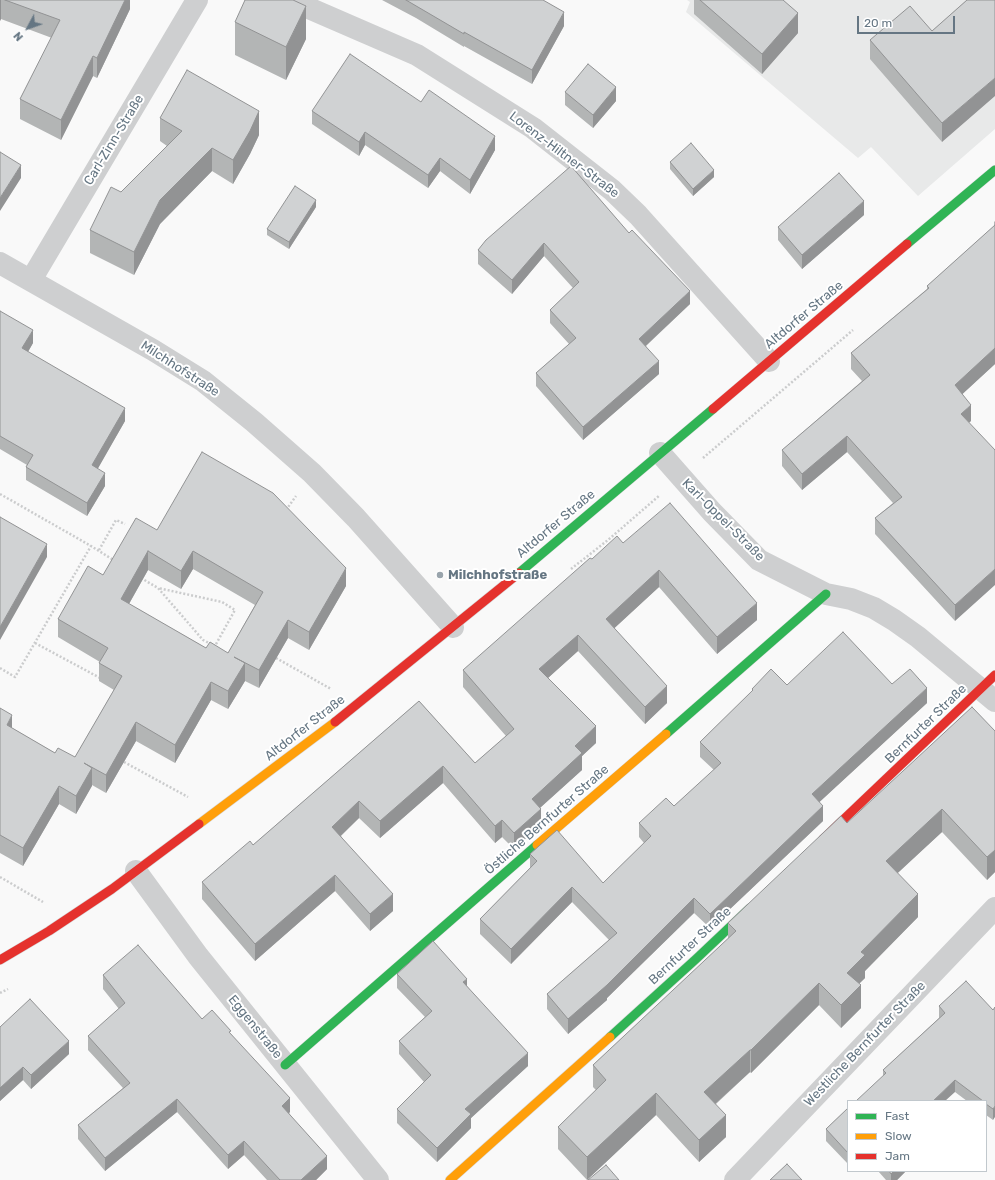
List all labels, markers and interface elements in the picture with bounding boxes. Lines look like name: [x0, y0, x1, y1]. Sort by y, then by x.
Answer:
north arrow: [8, 8, 48, 48]
scale bar: [859, 8, 957, 34]
text: 20 m: [864, 16, 892, 30]
text: N: [11, 29, 26, 43]
street label: Carl-Zinn-Straße: [81, 92, 147, 188]
street label: Lorenz-Hiltner-Straße: [506, 109, 622, 201]
street label: Altdorfer Straße: [762, 278, 846, 352]
street label: Milchhofstraße: [138, 338, 222, 400]
street label: Karl-Oppel-Straße: [679, 476, 767, 564]
street label: Altdorfer Straße: [514, 487, 598, 561]
place label: Milchhofstraße: [448, 567, 547, 583]
marker: Milchhofstraße: [435, 570, 445, 580]
street label: Bernfurter Straße: [882, 681, 970, 767]
street label: Altdorfer Straße: [262, 692, 348, 764]
street label: Östliche Bernfurter Straße: [482, 762, 612, 878]
street label: Bernfurter Straße: [646, 904, 734, 988]
street label: Westliche Bernfurter Straße: [801, 978, 929, 1110]
street label: Eggenstraße: [225, 992, 285, 1062]
legend: [847, 1100, 987, 1172]
text: Fast: [885, 1109, 909, 1123]
text: Slow: [885, 1129, 912, 1143]
text: Jam: [885, 1149, 910, 1163]

